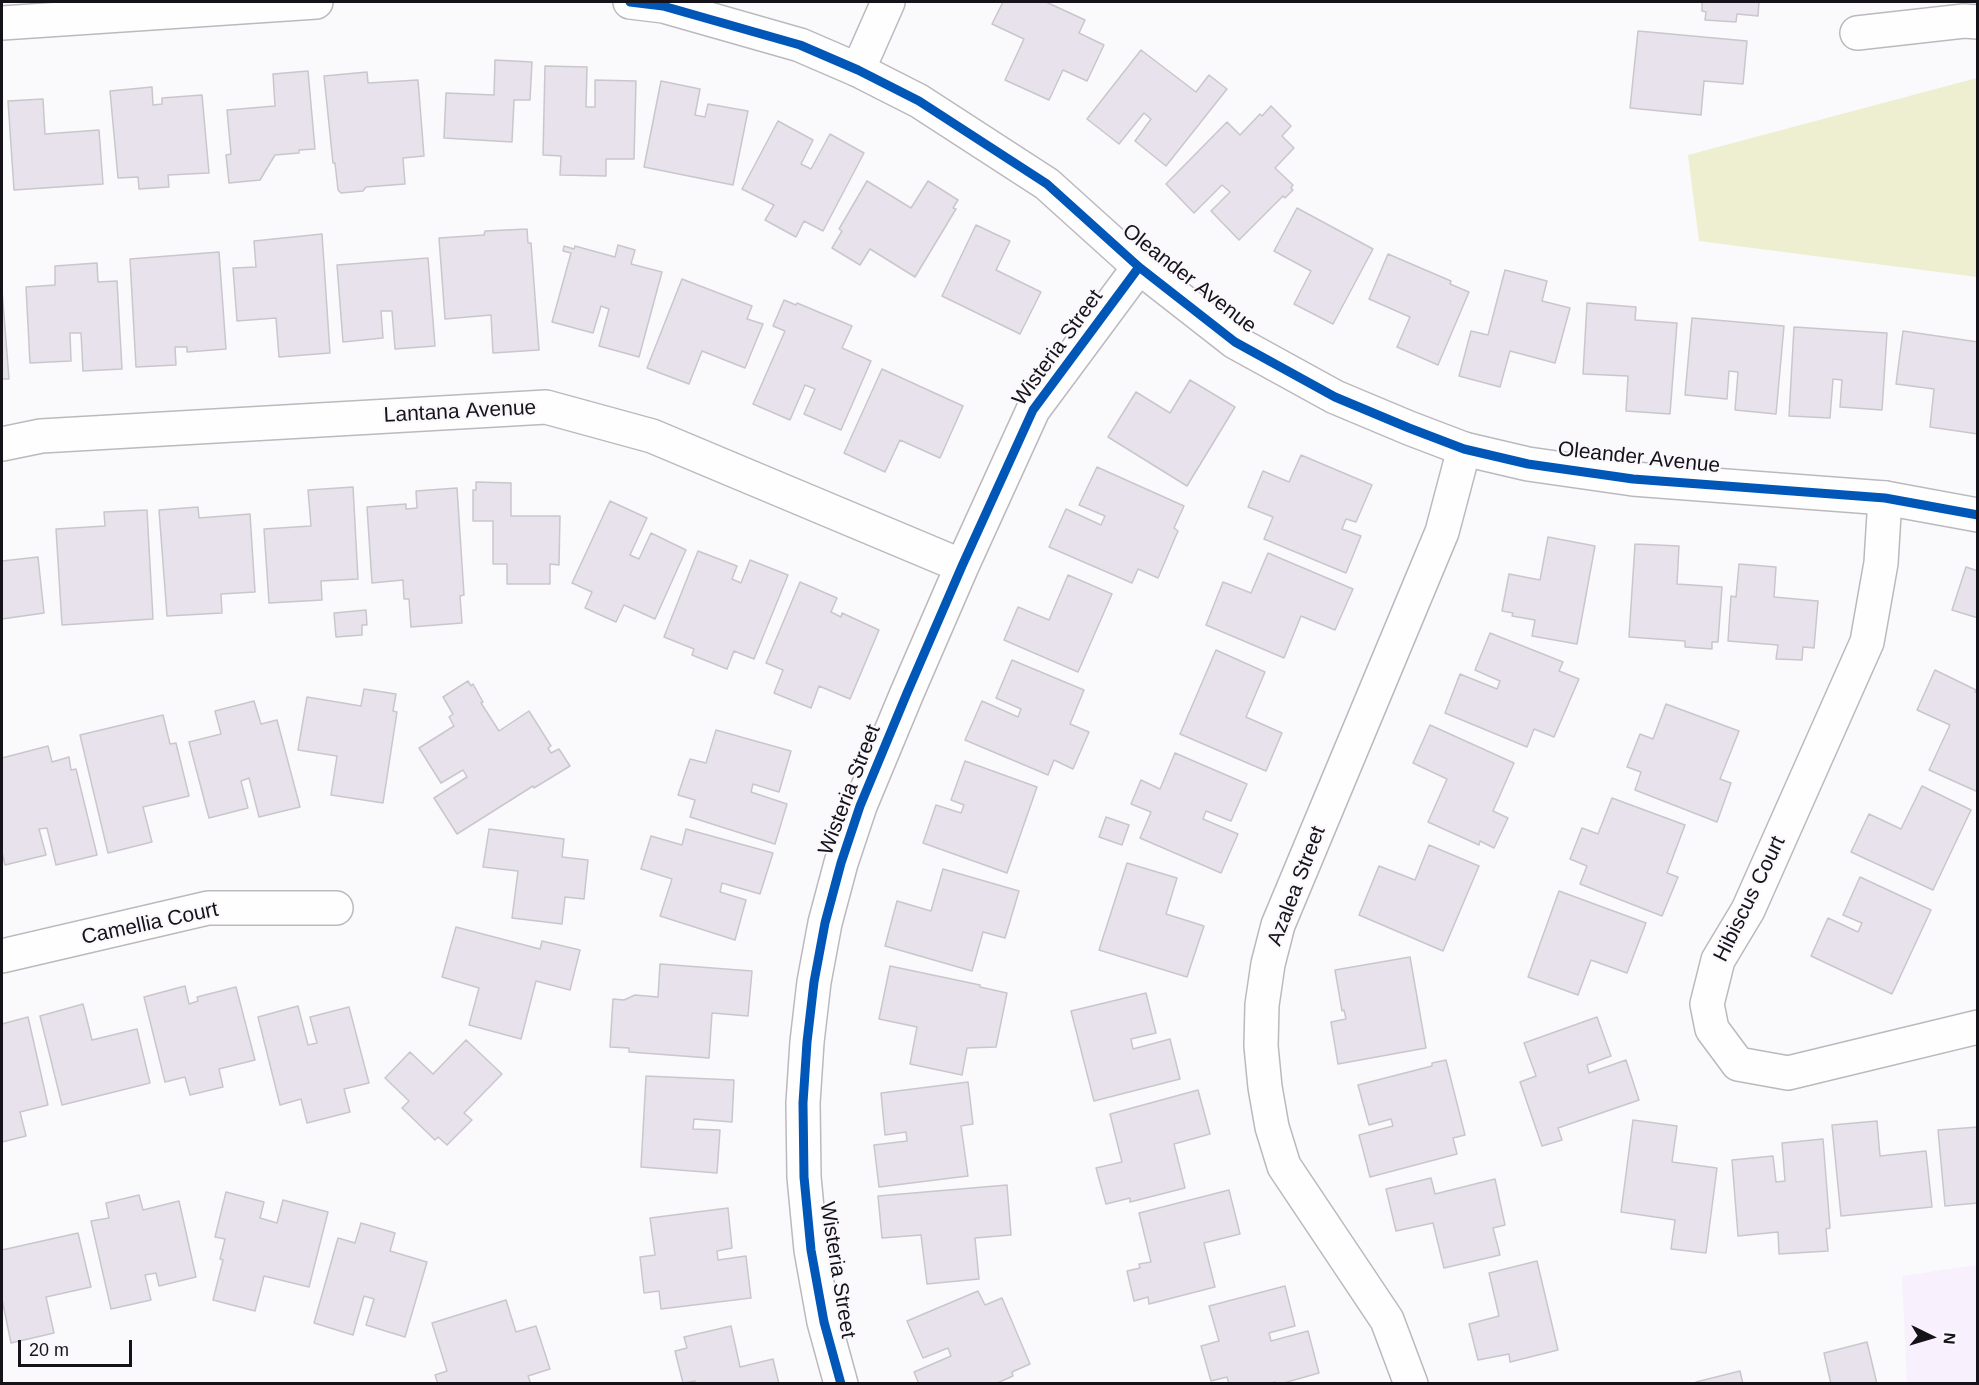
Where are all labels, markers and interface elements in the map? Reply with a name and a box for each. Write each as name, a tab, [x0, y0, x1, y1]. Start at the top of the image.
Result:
street label: Oleander Avenue	[1117, 219, 1261, 339]
street label: Wisteria Street	[1007, 285, 1109, 411]
street label: Lantana Avenue	[383, 395, 537, 429]
street label: Oleander Avenue	[1557, 437, 1721, 479]
street label: Wisteria Street	[814, 721, 886, 859]
street label: Azalea Street	[1263, 823, 1331, 949]
street label: Hibiscus Court	[1709, 832, 1791, 966]
street label: Camellia Court	[79, 897, 221, 951]
street label: Wisteria Street	[814, 1200, 860, 1340]
north arrow	[1901, 1307, 1961, 1367]
scale bar	[21, 1328, 135, 1366]
text: N	[1940, 1332, 1958, 1345]
text: 20 m	[29, 1340, 69, 1360]

